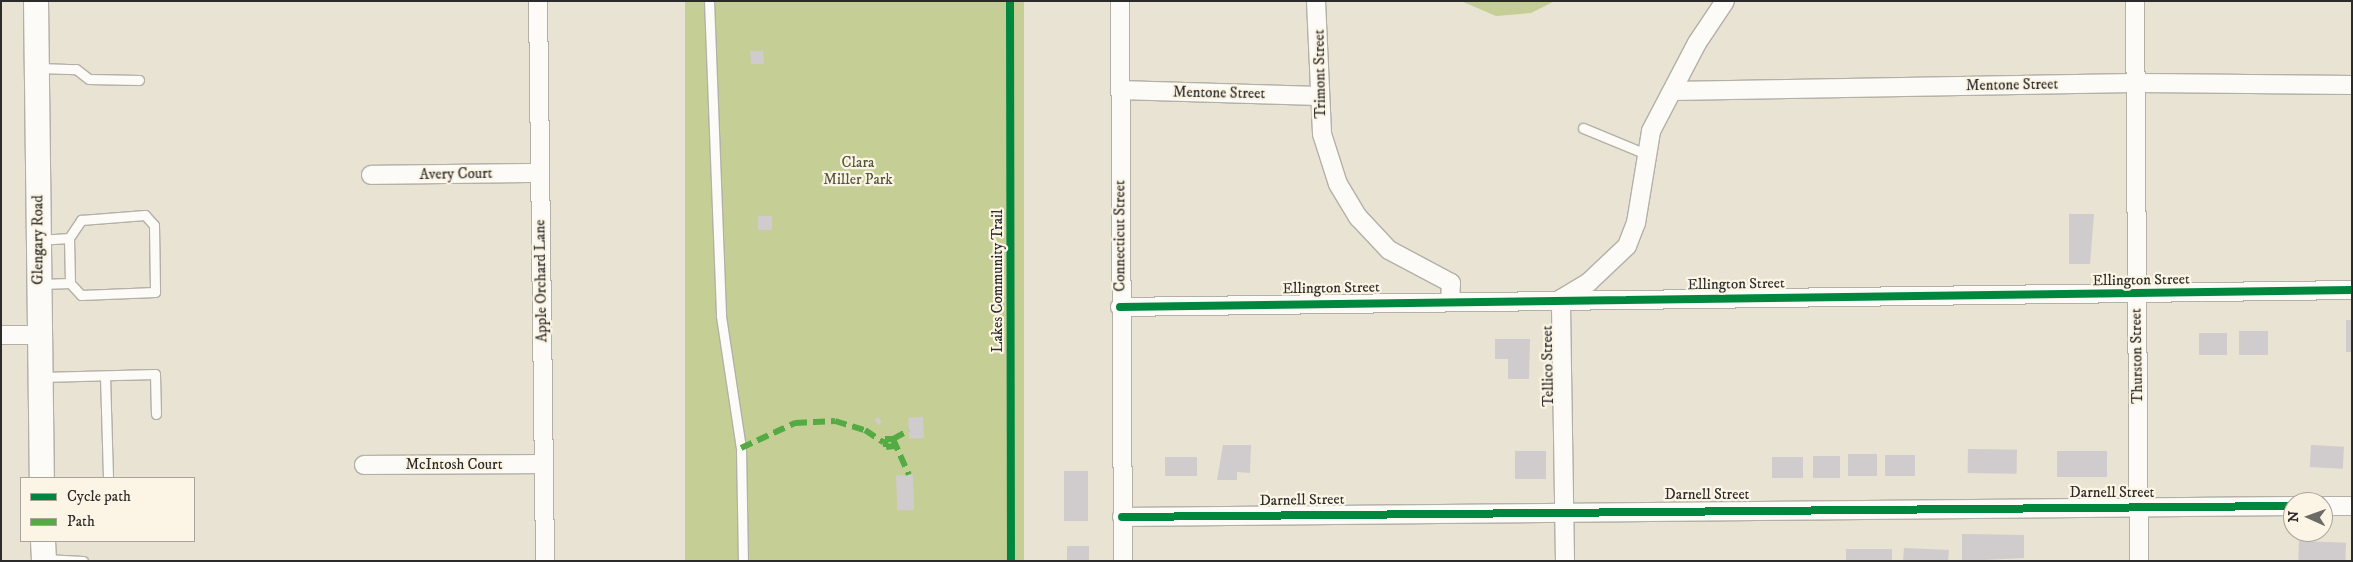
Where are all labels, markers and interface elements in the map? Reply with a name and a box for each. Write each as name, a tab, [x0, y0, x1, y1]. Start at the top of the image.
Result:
street label: Trimont Street	[1310, 29, 1330, 119]
street label: Mentone Street	[1966, 75, 2058, 95]
street label: Mentone Street	[1173, 83, 1265, 103]
park label: Clara Miller Park	[823, 153, 893, 188]
street label: Avery Court	[419, 164, 493, 184]
street label: Connecticut Street	[1111, 180, 1129, 292]
street label: Glengary Road	[29, 195, 47, 285]
street label: Lakes Community Trail	[989, 210, 1007, 352]
street label: Apple Orchard Lane	[531, 220, 551, 342]
street label: Ellington Street	[2092, 270, 2190, 290]
street label: Ellington Street	[1687, 274, 1785, 294]
street label: Ellington Street	[1282, 278, 1380, 298]
street label: Thurston Street	[2127, 308, 2147, 404]
street label: Tellico Street	[1538, 325, 1558, 407]
street label: McIntosh Court	[406, 456, 502, 474]
legend	[20, 477, 195, 542]
street label: Darnell Street	[2070, 484, 2154, 502]
street label: Darnell Street	[1665, 486, 1749, 504]
text: Cycle path	[67, 487, 131, 506]
street label: Darnell Street	[1259, 490, 1345, 510]
north arrow	[2283, 492, 2333, 542]
text: N	[2285, 510, 2303, 523]
text: Path	[67, 512, 95, 531]

